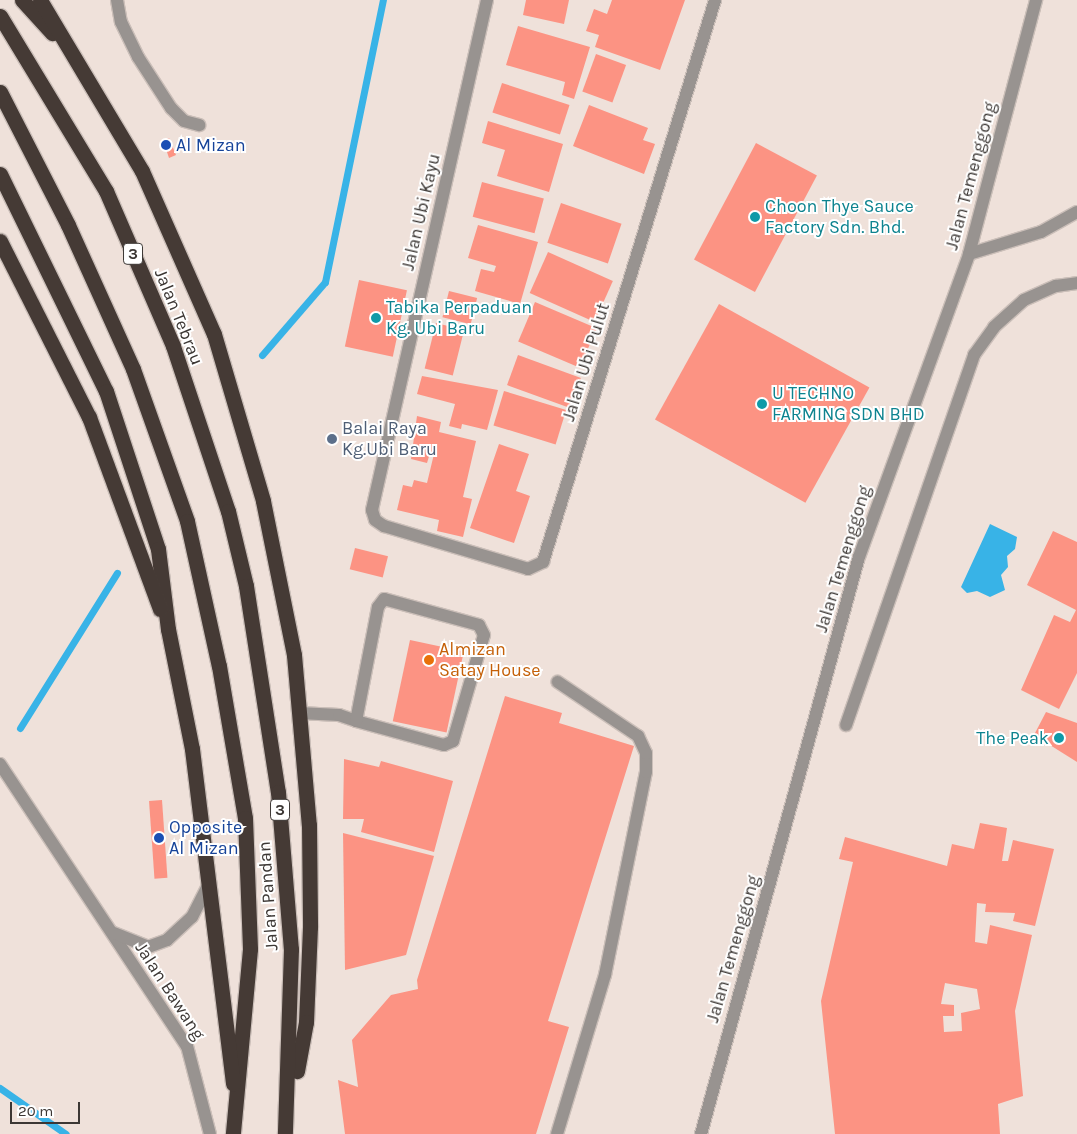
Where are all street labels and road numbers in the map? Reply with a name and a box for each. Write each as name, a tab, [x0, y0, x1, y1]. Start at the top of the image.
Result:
street label: Jalan Temenggong	[941, 100, 1001, 252]
street label: Jalan Ubi Kayu	[397, 151, 445, 273]
road number: 3	[123, 240, 143, 268]
street label: Jalan Tebrau	[150, 266, 208, 368]
street label: Jalan Ubi Pulut	[558, 300, 614, 424]
street label: Jalan Temenggong	[810, 483, 876, 635]
road number: 3	[270, 796, 290, 824]
street label: Jalan Pandan	[253, 841, 283, 951]
street label: Jalan Temenggong	[702, 873, 764, 1025]
street label: Jalan Bawang	[130, 938, 210, 1044]

